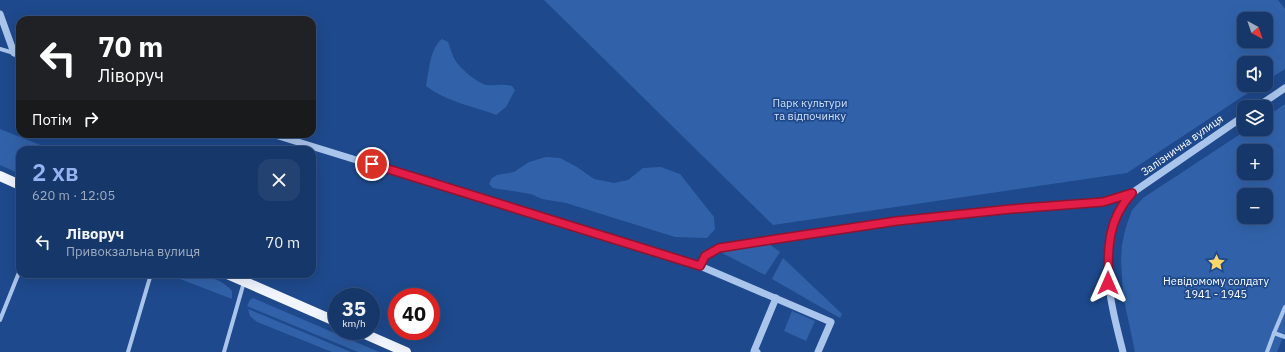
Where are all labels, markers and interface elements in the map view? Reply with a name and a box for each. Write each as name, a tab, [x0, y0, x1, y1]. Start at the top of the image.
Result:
north arrow	[1237, 12, 1273, 48]
map controls	[1237, 12, 1273, 224]
text: 70 m	[98, 28, 163, 65]
icon: left	[32, 32, 84, 84]
button: sound	[1237, 56, 1273, 92]
text: Ліворуч	[98, 64, 164, 87]
park label: Парк культури та відпочинку	[773, 96, 847, 123]
button: layers	[1237, 100, 1273, 136]
icon: right	[80, 108, 102, 130]
text: Потім	[32, 110, 72, 129]
street label: Залізнична вулиця	[1138, 111, 1226, 179]
button: +	[1237, 144, 1273, 180]
pin	[355, 147, 389, 181]
icon: arrive	[361, 153, 383, 175]
text: 2 хв	[32, 156, 79, 188]
button: close	[258, 159, 300, 201]
text: 620 m · 12:05	[32, 187, 115, 204]
button: −	[1237, 188, 1273, 224]
text: Ліворуч	[66, 224, 124, 243]
icon: left	[32, 231, 54, 253]
text: 70 m	[265, 233, 300, 252]
text: Привокзальна вулиця	[66, 243, 200, 260]
place icon: Невідомому солдату 1941 - 1945	[1206, 253, 1226, 273]
position arrow	[1087, 262, 1129, 304]
place label: Невідомому солдату 1941 - 1945	[1163, 274, 1269, 301]
speed limit sign: 40	[388, 288, 440, 340]
text: 35	[342, 295, 366, 322]
text: km/h	[342, 317, 366, 330]

